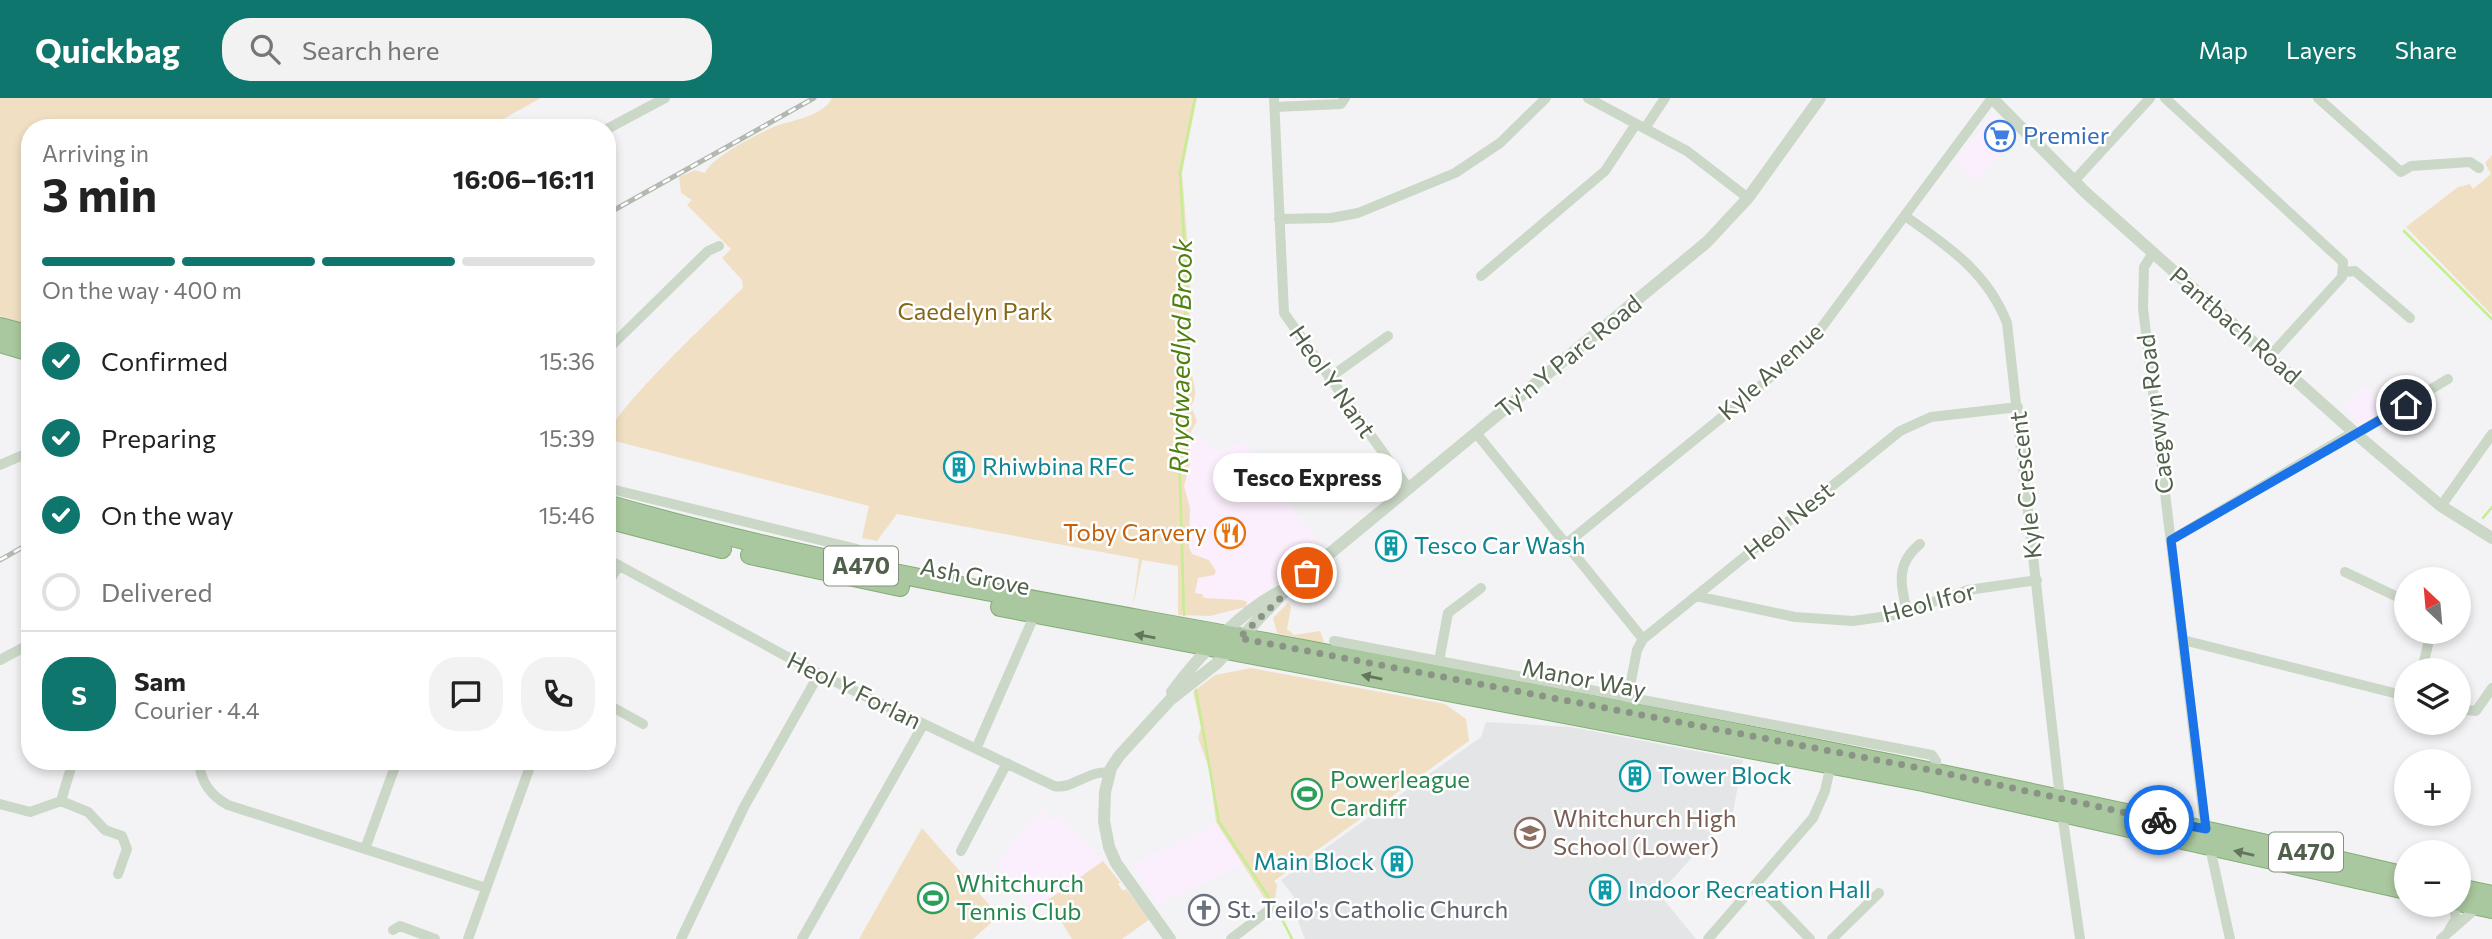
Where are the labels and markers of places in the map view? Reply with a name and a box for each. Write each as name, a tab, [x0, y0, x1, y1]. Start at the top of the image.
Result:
supermarket icon: Premier	[1983, 119, 2017, 153]
place label: Premier	[2023, 120, 2110, 149]
pin	[2376, 375, 2436, 435]
building icon: Rhiwbina RFC	[942, 450, 976, 484]
place label: Rhiwbina RFC	[982, 451, 1135, 480]
callout: Tesco Express	[1212, 454, 1402, 503]
restaurant icon: Toby Carvery	[1213, 516, 1247, 550]
place label: Toby Carvery	[1063, 517, 1207, 546]
building icon: Tesco Car Wash	[1374, 529, 1408, 563]
place label: Tesco Car Wash	[1414, 530, 1586, 559]
pin	[1277, 543, 1337, 603]
building icon: Tower Block	[1618, 759, 1652, 793]
place label: Tower Block	[1658, 760, 1792, 789]
place label: Powerleague Cardiff	[1330, 764, 1470, 821]
sports icon: Powerleague Cardiff	[1290, 777, 1324, 811]
place label: Whitchurch High School (Lower)	[1553, 803, 1736, 860]
school or university icon: Whitchurch High School (Lower)	[1513, 816, 1547, 850]
building icon: Main Block	[1380, 845, 1414, 879]
place label: Main Block	[1253, 846, 1374, 875]
place label: Whitchurch Tennis Club	[956, 868, 1084, 925]
building icon: Indoor Recreation Hall	[1588, 873, 1622, 907]
place label: Indoor Recreation Hall	[1628, 874, 1871, 903]
sports icon: Whitchurch Tennis Club	[916, 881, 950, 915]
church icon: St. Teilo's Catholic Church	[1187, 893, 1221, 927]
place label: St. Teilo's Catholic Church	[1227, 894, 1508, 923]

